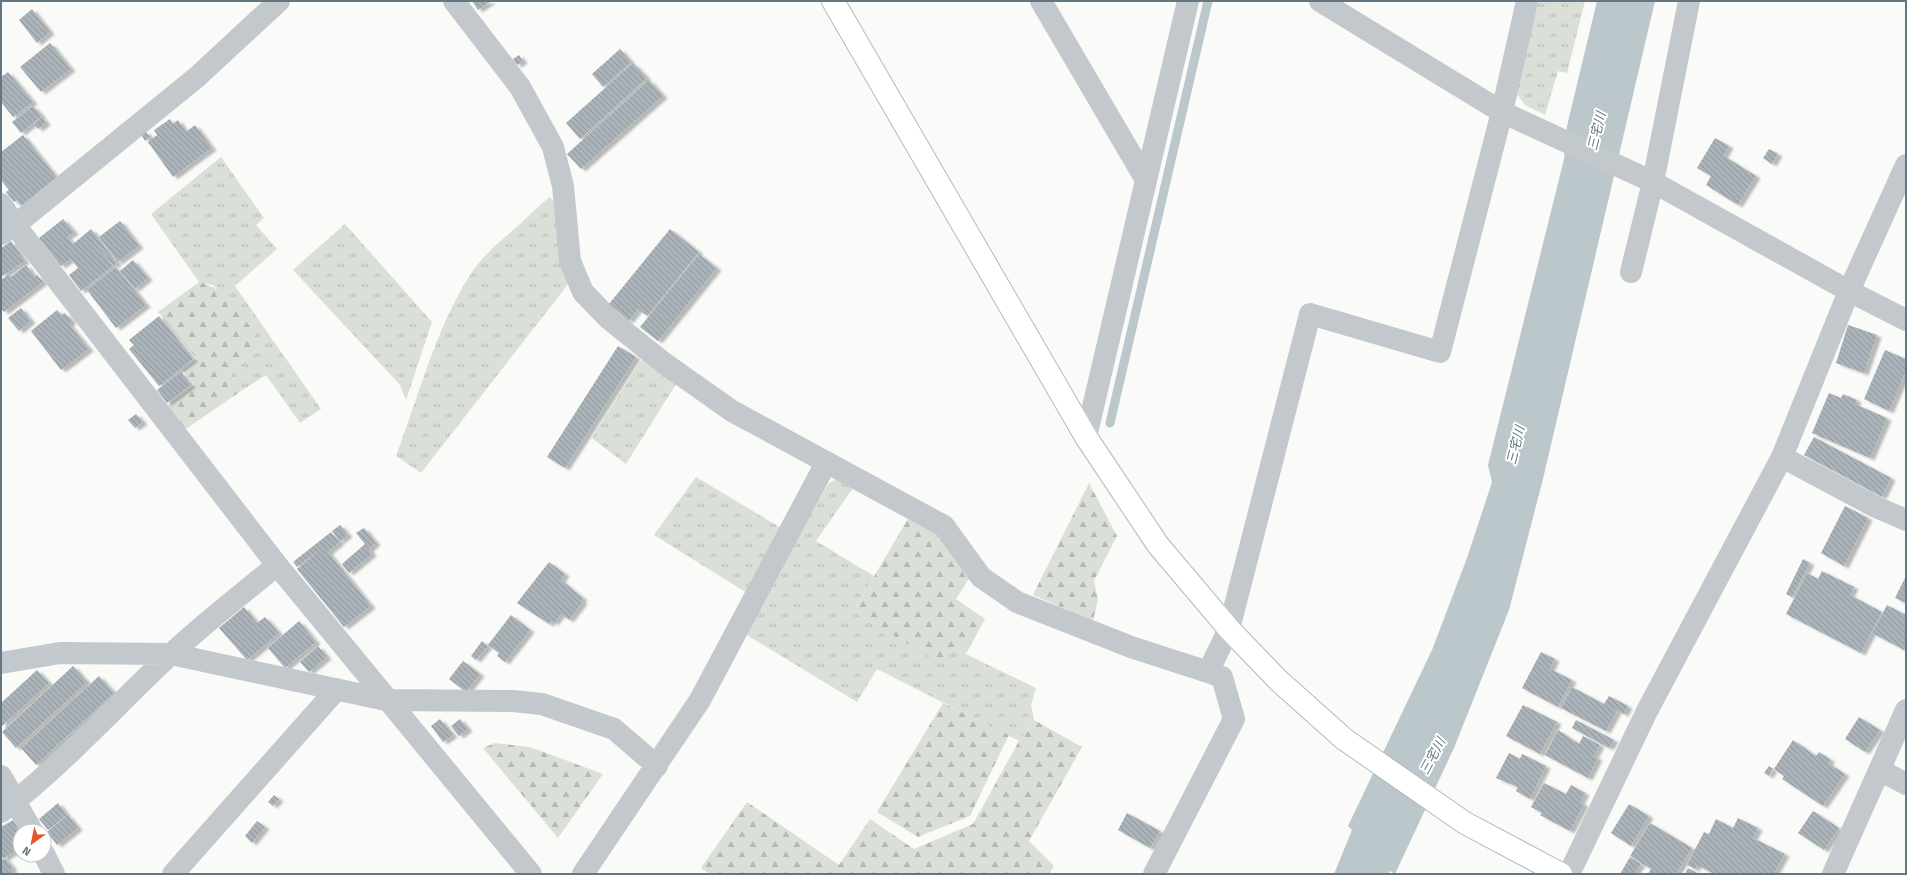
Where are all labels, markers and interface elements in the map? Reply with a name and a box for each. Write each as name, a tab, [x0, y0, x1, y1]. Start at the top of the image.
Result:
water label: 三宅川	[1584, 108, 1609, 152]
water label: 三宅川	[1503, 422, 1528, 466]
water label: 三宅川	[1417, 734, 1449, 777]
north arrow	[12, 823, 52, 863]
text: N	[20, 844, 33, 858]

